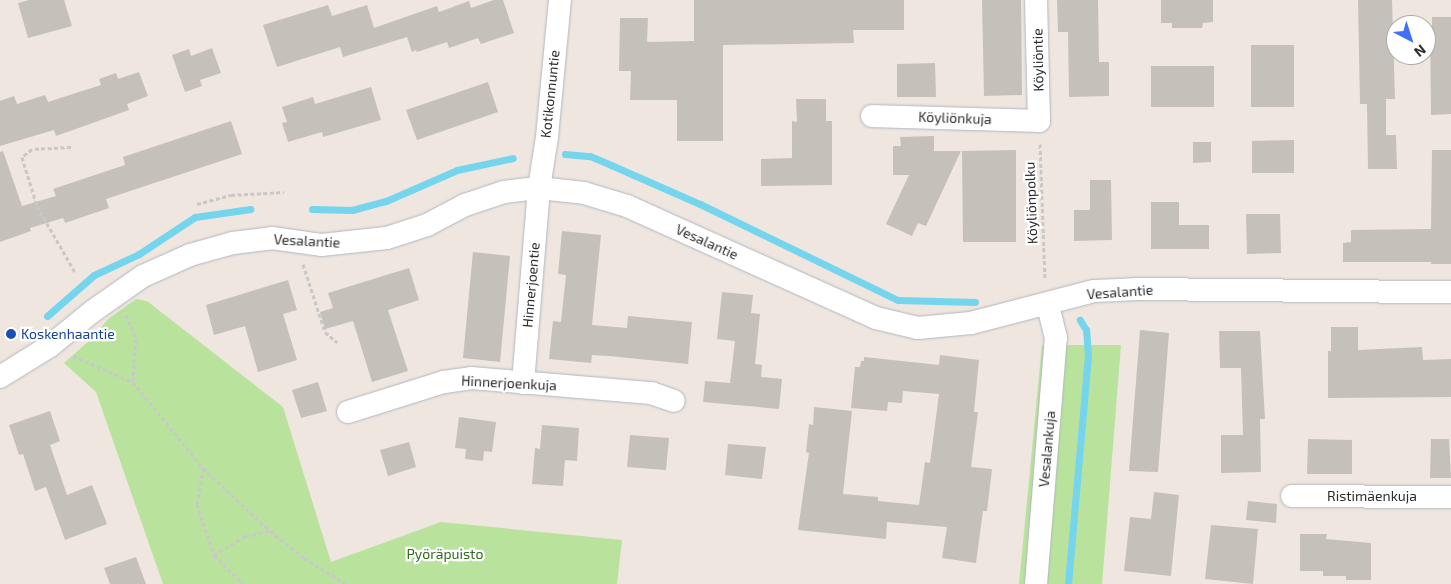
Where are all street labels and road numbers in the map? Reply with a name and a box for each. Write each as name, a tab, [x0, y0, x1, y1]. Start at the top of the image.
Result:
street label: Köyliöntie	[1029, 28, 1047, 92]
street label: Kotikonnuntie	[537, 49, 563, 139]
street label: Köyliönkuja	[918, 108, 992, 128]
street label: Köyliönpolku	[1021, 162, 1041, 244]
street label: Vesalantie	[673, 221, 741, 263]
street label: Vesalantie	[273, 231, 341, 251]
street label: Hinnerjoentie	[519, 242, 543, 328]
street label: Vesalantie	[1086, 281, 1154, 303]
street label: Hinnerjoenkuja	[461, 372, 557, 394]
street label: Vesalankuja	[1035, 410, 1059, 488]
street label: Ristimäenkuja	[1327, 488, 1417, 504]

